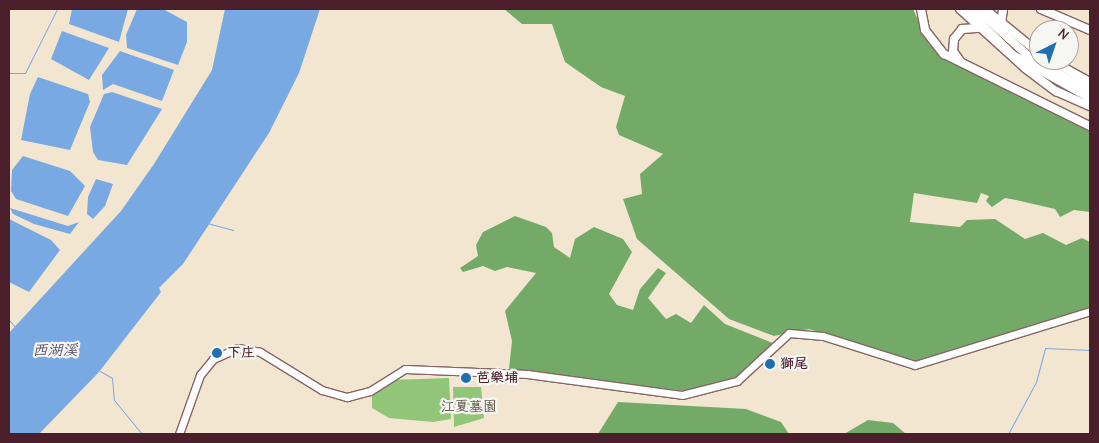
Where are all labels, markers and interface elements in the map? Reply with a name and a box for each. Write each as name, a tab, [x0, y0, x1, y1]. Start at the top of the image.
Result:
north arrow	[1029, 20, 1079, 70]
text: N	[1054, 25, 1073, 43]
water label: 西湖溪	[33, 342, 77, 360]
place label: 下庄	[227, 345, 255, 361]
marker: 下庄	[211, 347, 223, 359]
place label: 獅尾	[780, 356, 808, 372]
marker: 獅尾	[764, 358, 776, 370]
place label: 芭樂埔	[476, 370, 518, 386]
marker: 芭樂埔	[460, 372, 472, 384]
park label: 江夏墓園	[441, 399, 497, 415]

